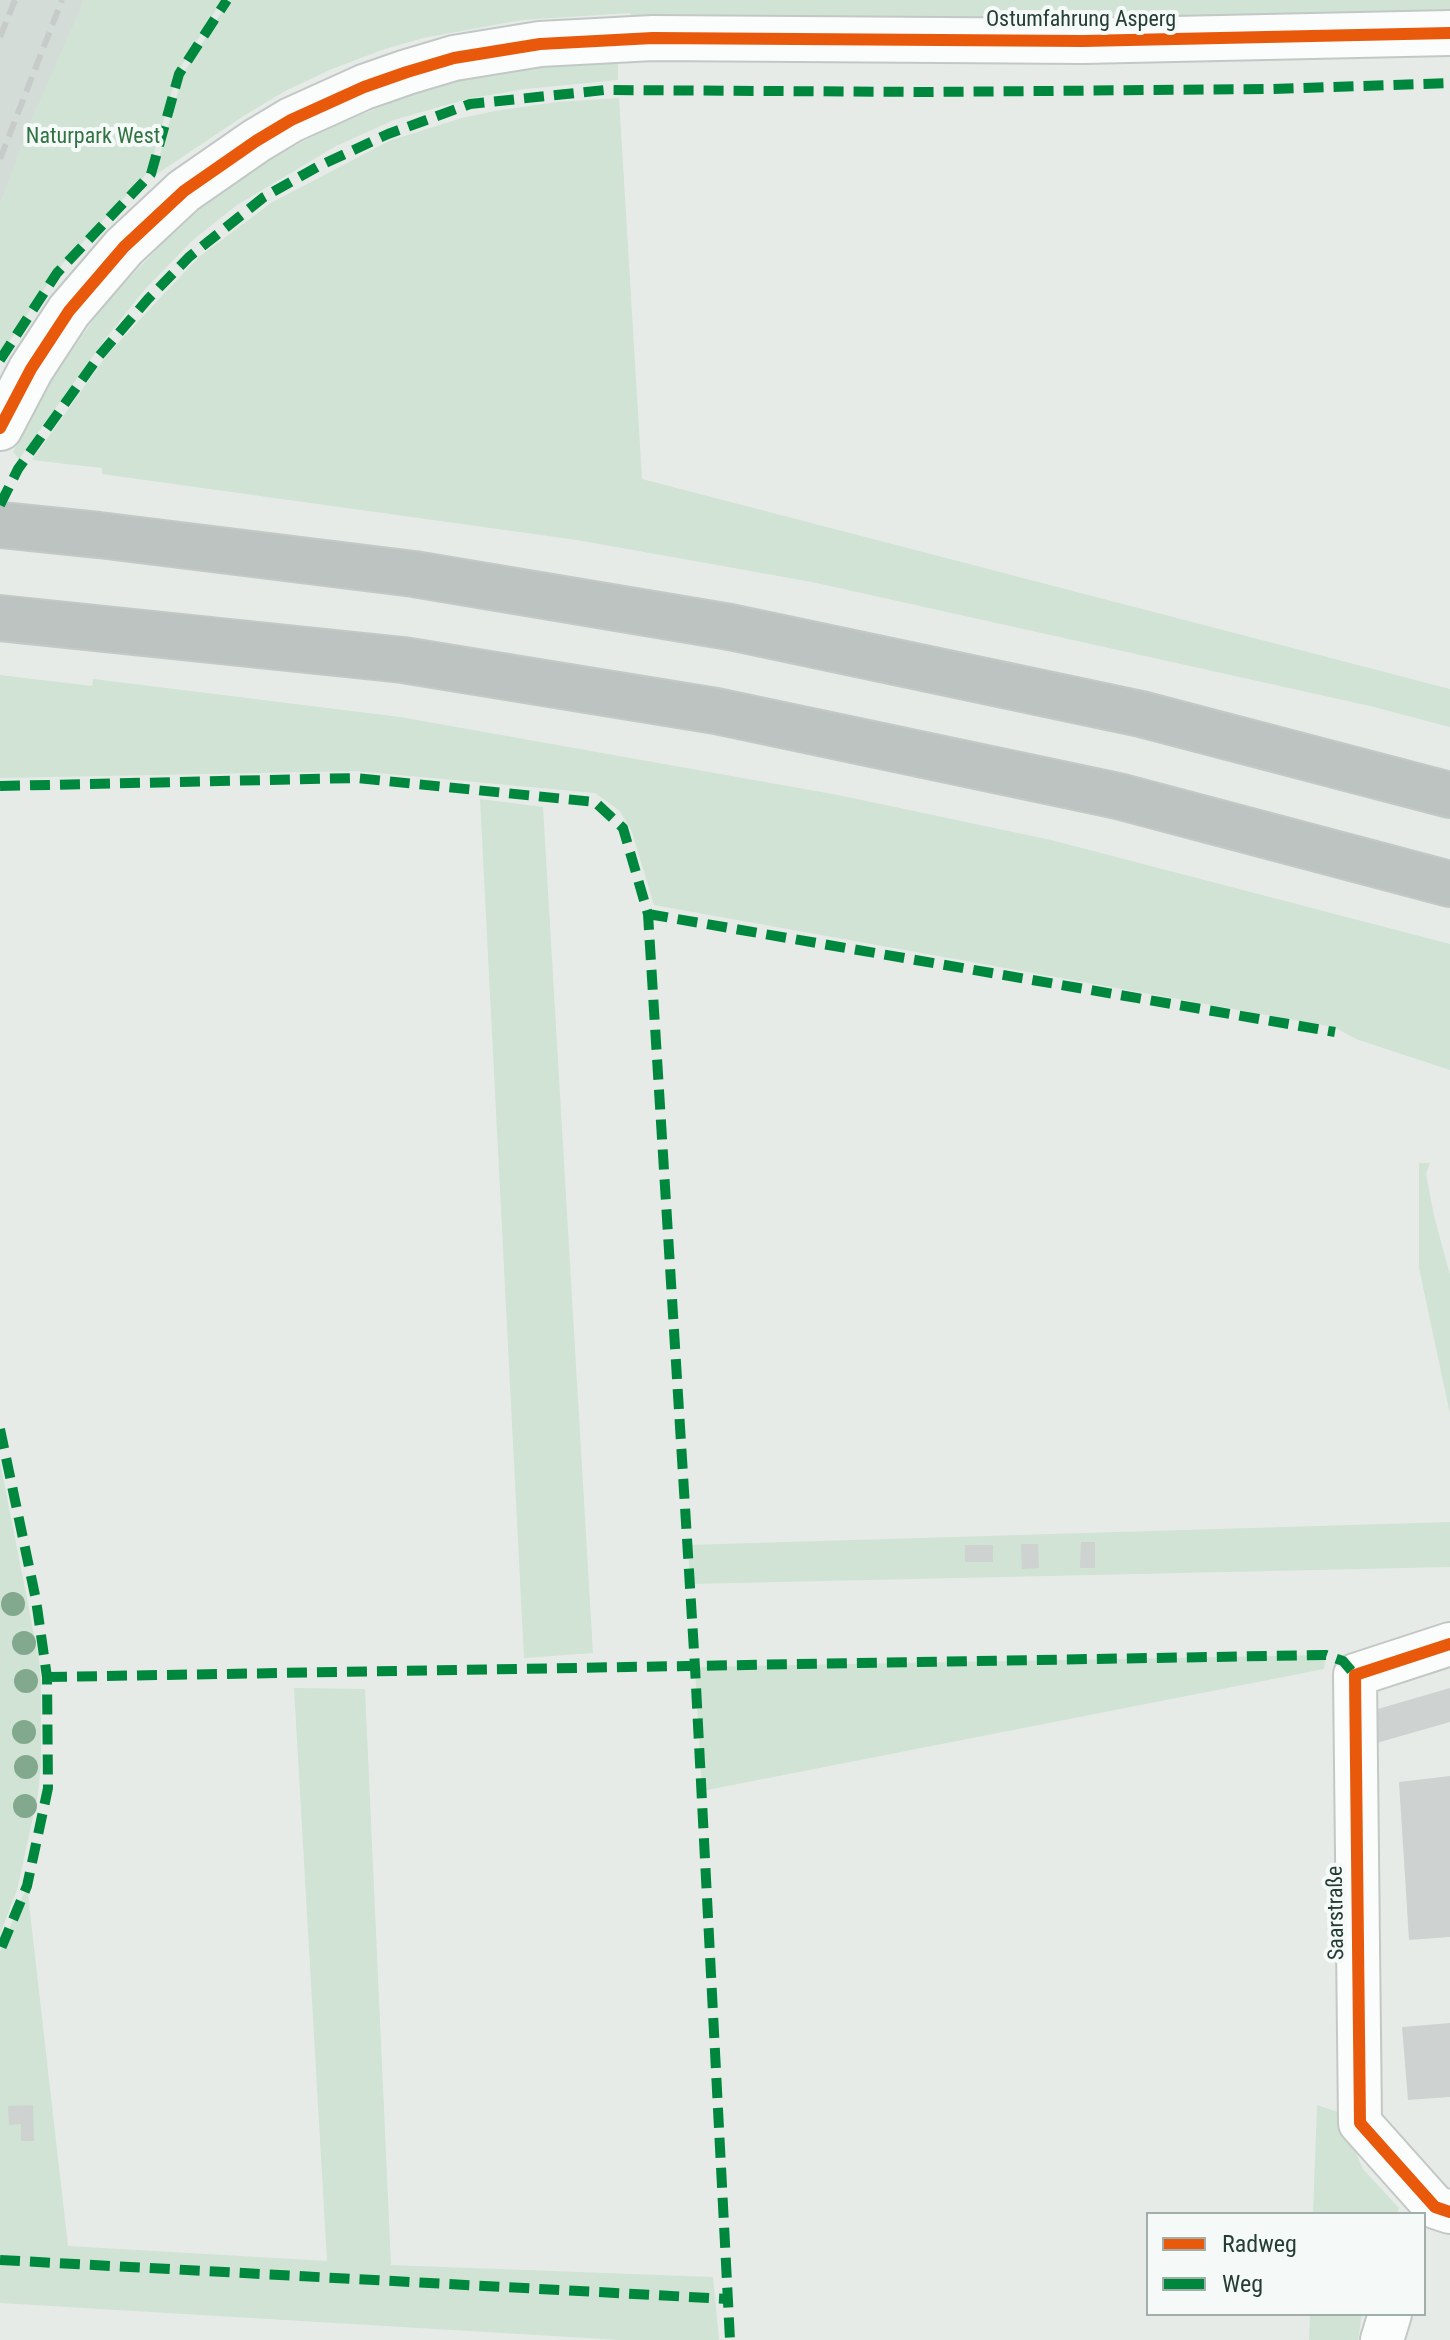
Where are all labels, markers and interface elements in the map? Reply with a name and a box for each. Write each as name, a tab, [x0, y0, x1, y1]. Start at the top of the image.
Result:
street label: Ostumfahrung Asperg	[986, 7, 1176, 33]
park label: Naturpark West	[26, 124, 160, 150]
street label: Saarstraße	[1323, 1866, 1351, 1960]
legend	[1146, 2212, 1426, 2316]
text: Radweg	[1222, 2230, 1297, 2258]
text: Weg	[1222, 2270, 1263, 2298]

